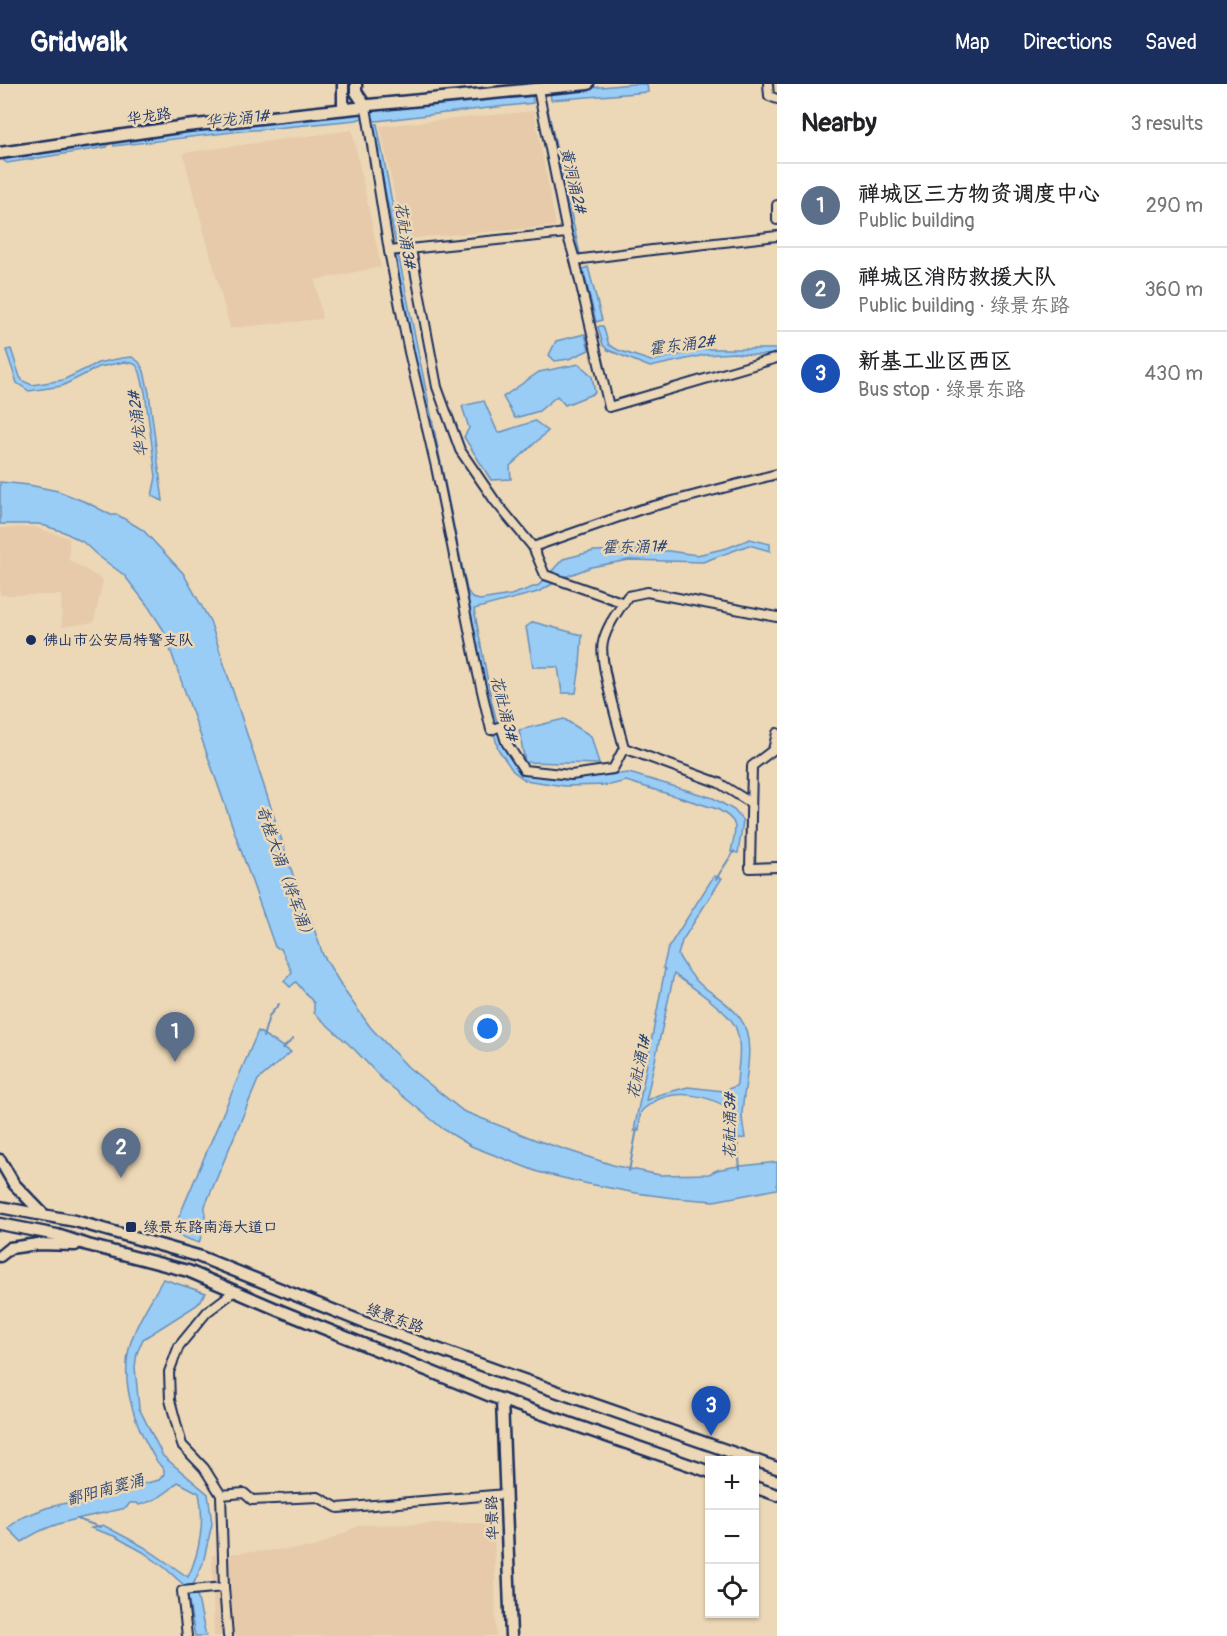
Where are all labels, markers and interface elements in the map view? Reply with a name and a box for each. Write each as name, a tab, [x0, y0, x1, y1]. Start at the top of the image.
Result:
text: Gridwalk	[30, 25, 128, 60]
text: Map	[955, 29, 990, 56]
text: Directions	[1023, 29, 1112, 56]
text: Saved	[1145, 29, 1197, 56]
street label: 华龙路	[125, 104, 173, 129]
water label: 华龙涌1#	[204, 105, 272, 132]
text: Nearby	[801, 107, 877, 139]
text: 3 results	[1131, 111, 1203, 136]
water label: 黄洞涌2#	[556, 145, 591, 217]
text: 禅城区三方物资调度中心	[858, 180, 1100, 208]
text: 1	[817, 193, 824, 218]
text: 290 m	[1146, 193, 1203, 218]
water label: 花社涌3#	[390, 201, 420, 272]
text: Public building	[858, 208, 974, 233]
text: 禅城区消防救援大队	[858, 263, 1056, 291]
text: 2	[815, 277, 826, 302]
text: 360 m	[1144, 277, 1203, 302]
text: Public building · 绿景东路	[858, 293, 1070, 318]
water label: 霍东涌2#	[648, 331, 719, 359]
text: 新基工业区西区	[858, 347, 1012, 375]
text: 3	[815, 361, 826, 386]
text: 430 m	[1144, 361, 1203, 386]
text: Bus stop · 绿景东路	[858, 377, 1025, 402]
water label: 华龙涌2#	[124, 387, 152, 458]
water label: 霍东涌1#	[602, 536, 668, 558]
place label: 佛山市公安局特警支队	[43, 631, 193, 650]
marker: 佛山市公安局特警支队	[24, 633, 38, 647]
water label: 花社涌3#	[486, 673, 522, 745]
water label: 奇槎大涌（将军涌）	[251, 802, 319, 944]
pin: 1	[156, 1012, 195, 1062]
your location	[473, 1014, 502, 1043]
water label: 花社涌1#	[623, 1032, 656, 1101]
water label: 花社涌3#	[719, 1090, 741, 1160]
pin: 2	[102, 1128, 140, 1178]
place label: 绿景东路南海大道口	[143, 1218, 278, 1237]
marker: 绿景东路南海大道口	[124, 1220, 138, 1234]
street label: 绿景东路	[363, 1299, 426, 1338]
pin: 3	[692, 1386, 730, 1436]
map controls	[705, 1456, 759, 1618]
button: +	[705, 1456, 759, 1510]
water label: 鄱阳南窦涌	[64, 1470, 147, 1510]
street label: 华景路	[482, 1495, 503, 1541]
button: −	[705, 1510, 759, 1564]
button: locate	[705, 1564, 759, 1618]

